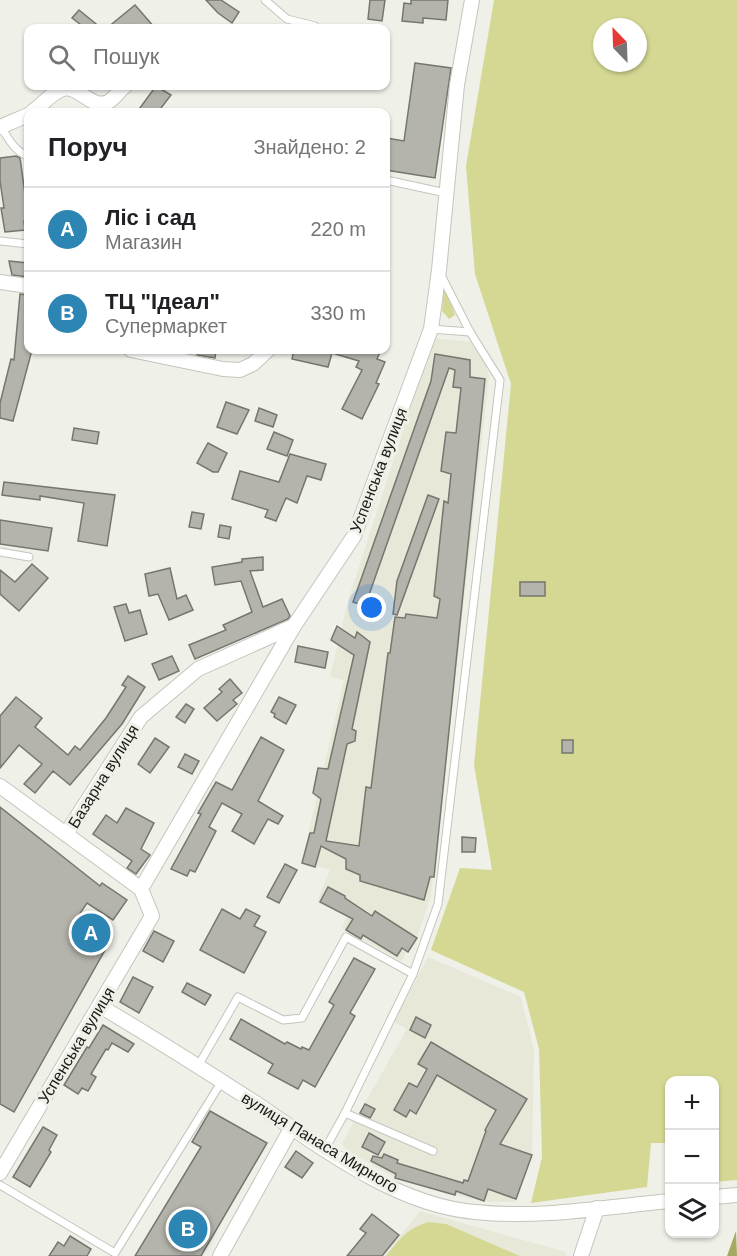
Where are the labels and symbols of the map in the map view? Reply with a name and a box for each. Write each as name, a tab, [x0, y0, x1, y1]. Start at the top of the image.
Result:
north arrow	[593, 18, 647, 72]
street label: Успенська вулиця	[347, 405, 410, 535]
your location	[357, 593, 386, 622]
street label: Базарна вулиця	[65, 722, 142, 831]
pin: A	[72, 910, 110, 956]
street label: Успенська вулиця	[35, 984, 118, 1106]
street label: вулиця Панаса Мирного	[239, 1089, 401, 1196]
pin: B	[168, 1206, 207, 1252]

